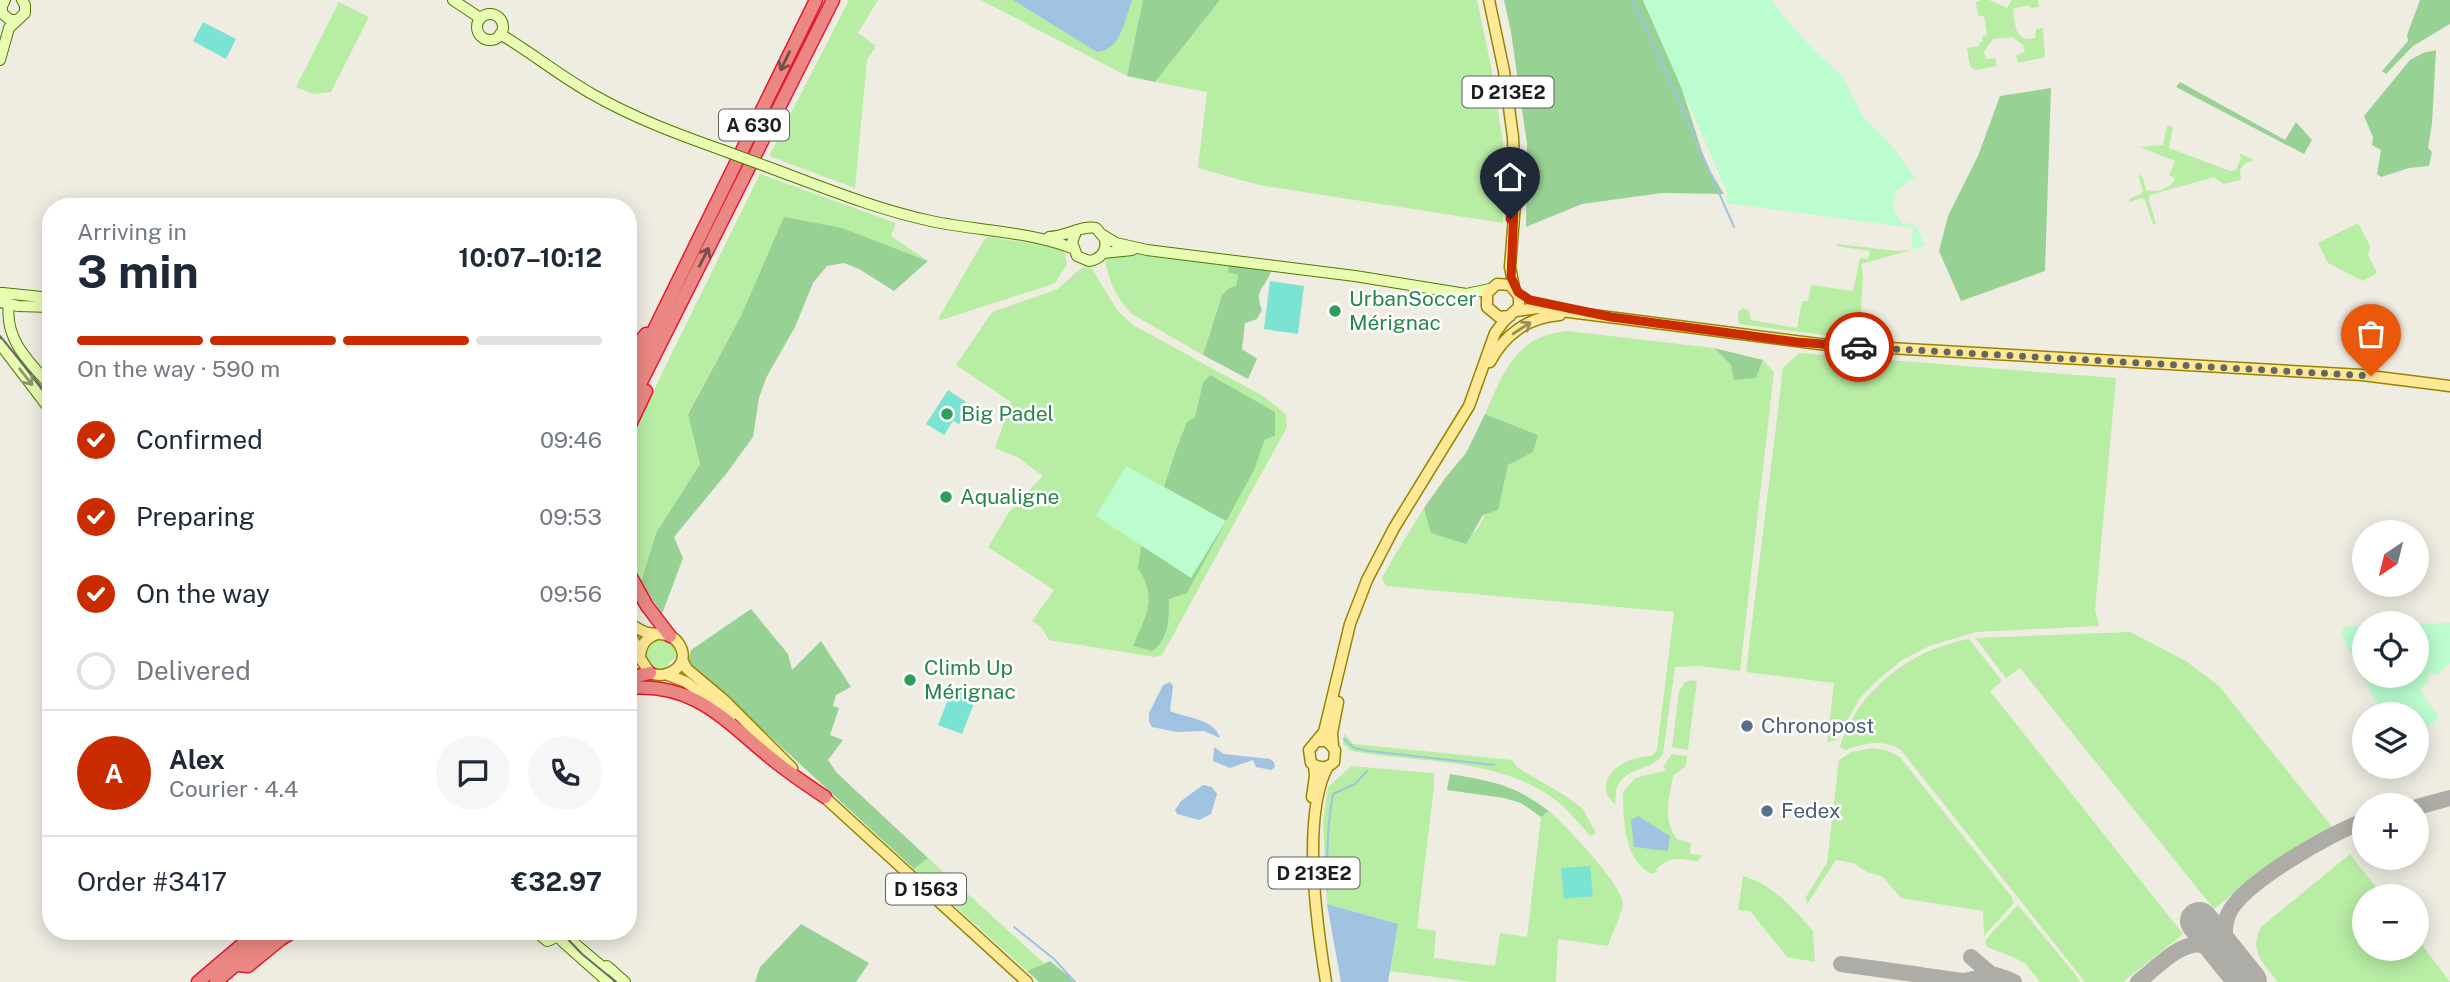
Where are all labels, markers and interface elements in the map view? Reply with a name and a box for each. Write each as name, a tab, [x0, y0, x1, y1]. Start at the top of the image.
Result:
one-way arrow	[778, 50, 792, 71]
road number: D 213E2	[1462, 76, 1554, 108]
road number: A 630	[719, 110, 789, 140]
pin	[1480, 147, 1540, 219]
icon: home	[1491, 158, 1529, 196]
text: Arriving in	[77, 218, 187, 245]
text: 10:07–10:12	[458, 242, 602, 273]
text: 3 min	[77, 244, 199, 298]
one-way arrow	[698, 247, 711, 268]
place label: UrbanSoccer Mérignac	[1349, 286, 1477, 335]
marker: UrbanSoccer Mérignac	[1327, 303, 1343, 319]
pin	[2341, 304, 2401, 376]
courier	[1824, 312, 1894, 382]
icon: bag	[2352, 315, 2390, 353]
one-way arrow	[1511, 320, 1531, 334]
icon: car	[1840, 328, 1878, 366]
text: On the way · 590 m	[77, 355, 280, 382]
one-way arrow	[19, 367, 34, 386]
place label: Big Padel	[961, 401, 1054, 426]
marker: Big Padel	[939, 406, 955, 422]
icon: check	[77, 421, 115, 459]
text: Confirmed	[136, 424, 263, 455]
text: 09:46	[540, 426, 602, 453]
place label: Aqualigne	[960, 484, 1059, 509]
marker: Aqualigne	[938, 489, 954, 505]
icon: check	[77, 498, 115, 536]
text: Preparing	[136, 501, 255, 532]
text: 09:53	[539, 503, 602, 530]
north arrow	[2352, 520, 2429, 597]
map controls	[2352, 520, 2429, 961]
icon: check	[77, 575, 115, 613]
text: On the way	[136, 578, 270, 609]
text: 09:56	[539, 580, 602, 607]
button: locate	[2352, 611, 2429, 688]
text: Delivered	[136, 655, 251, 686]
place label: Climb Up Mérignac	[924, 655, 1016, 704]
marker: Climb Up Mérignac	[902, 672, 918, 688]
button: layers	[2352, 702, 2429, 779]
place label: Chronopost	[1761, 713, 1874, 738]
marker: Chronopost	[1739, 718, 1755, 734]
button: chat	[436, 736, 510, 810]
button: phone	[528, 736, 602, 810]
text: Alex	[169, 744, 225, 775]
text: A	[105, 758, 123, 789]
text: Courier · 4.4	[169, 775, 298, 802]
button: +	[2352, 793, 2429, 870]
place label: Fedex	[1781, 798, 1841, 823]
marker: Fedex	[1759, 803, 1775, 819]
road number: D 213E2	[1268, 858, 1360, 888]
text: Order #3417	[77, 866, 227, 897]
text: €32.97	[511, 866, 602, 897]
road number: D 1563	[886, 874, 966, 904]
button: −	[2352, 884, 2429, 961]

